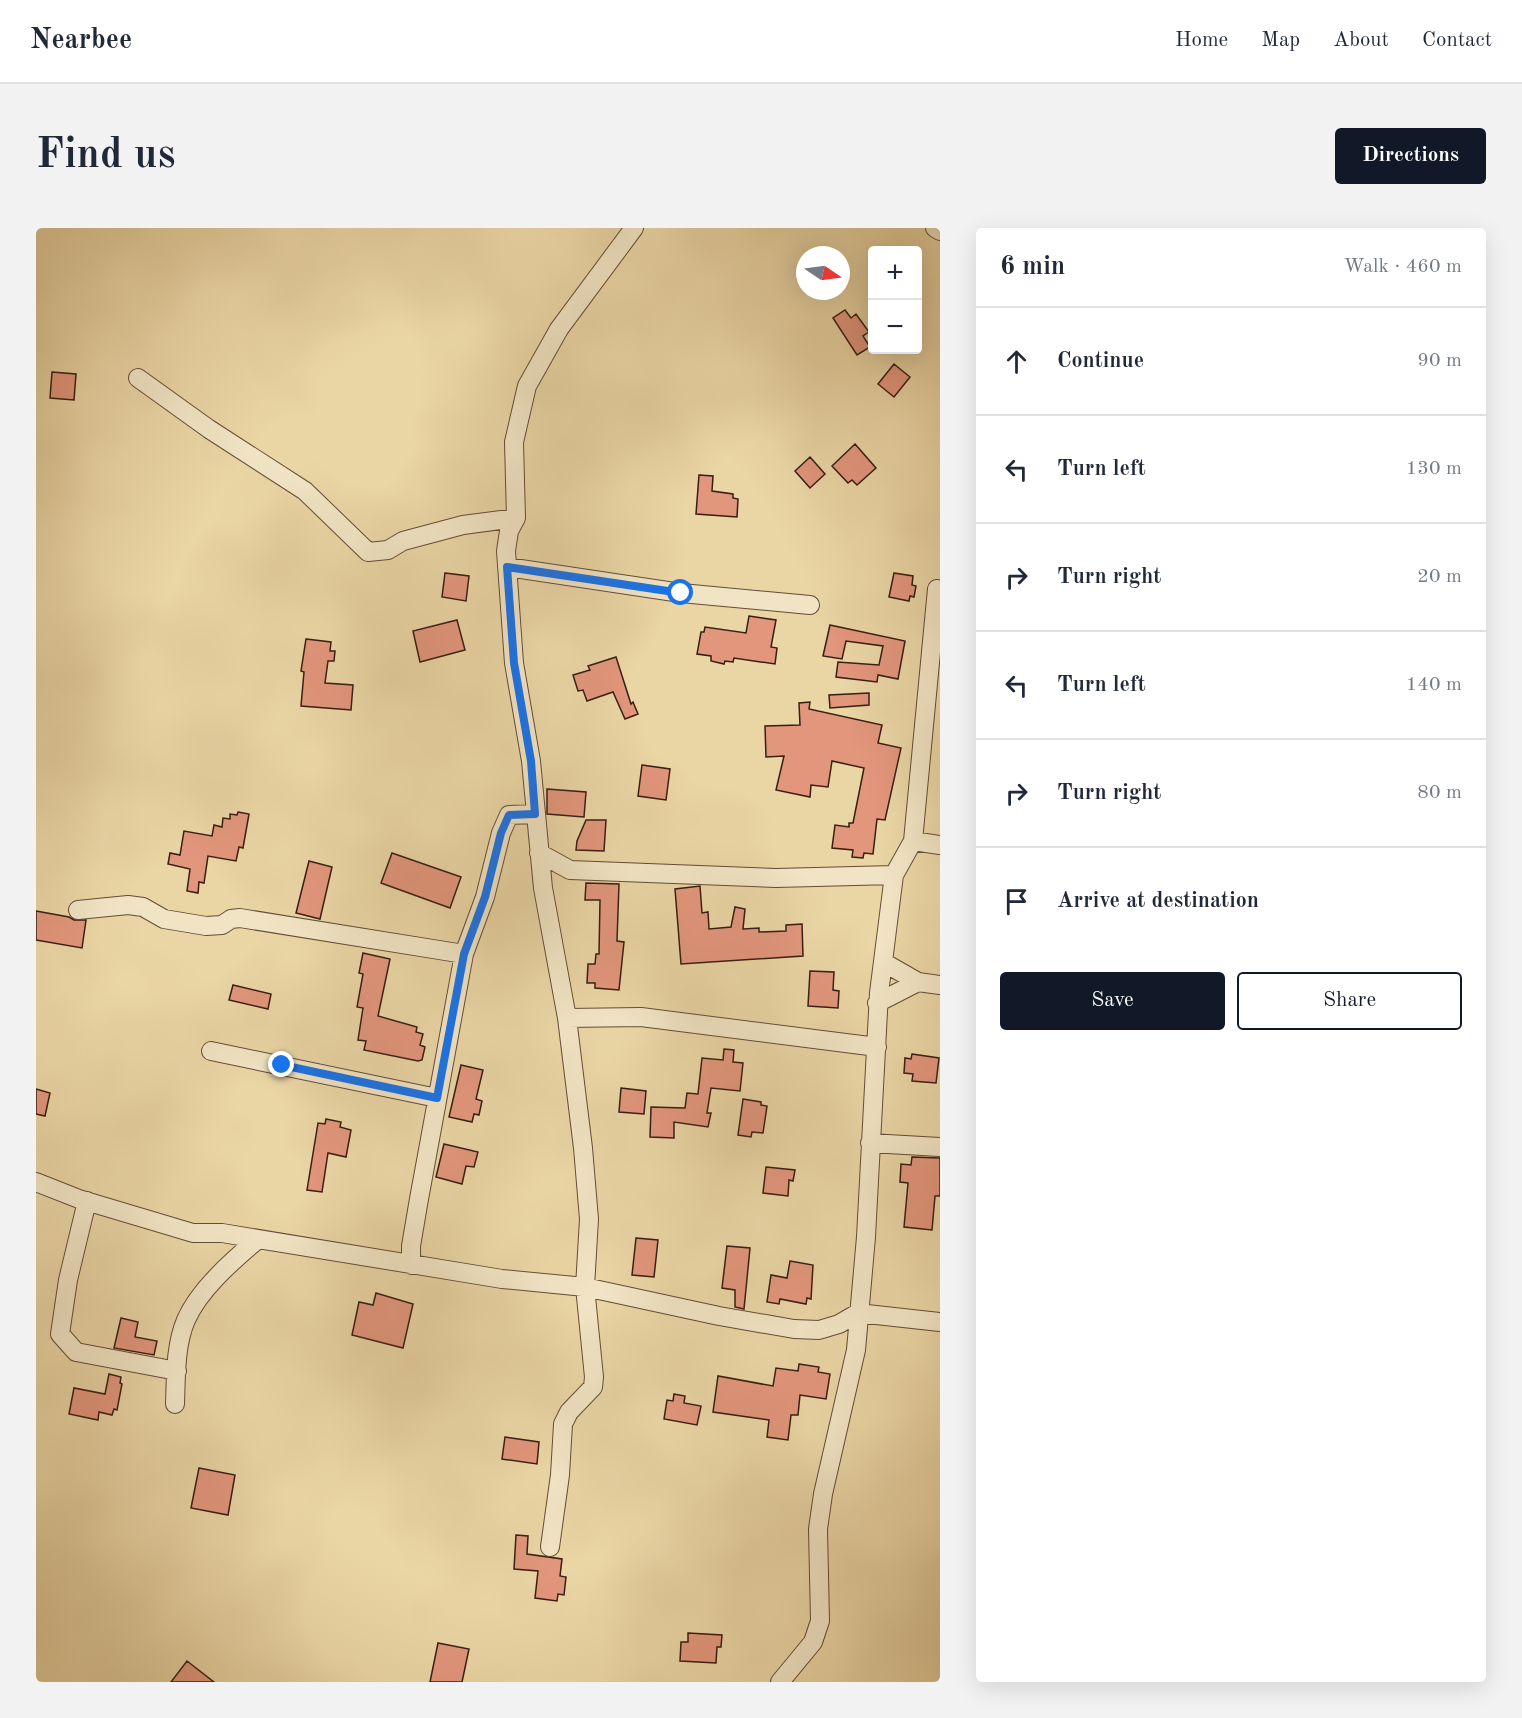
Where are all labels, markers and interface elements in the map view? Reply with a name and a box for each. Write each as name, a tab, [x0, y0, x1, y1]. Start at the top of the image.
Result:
text: Nearbee	[30, 27, 132, 55]
text: Home	[1175, 30, 1228, 51]
text: Map	[1261, 30, 1300, 51]
text: About	[1333, 30, 1389, 51]
text: Contact	[1422, 30, 1492, 51]
button: Directions	[1335, 128, 1486, 184]
text: Find us	[36, 135, 175, 177]
north arrow	[796, 246, 850, 300]
map controls	[868, 246, 922, 354]
button: +	[868, 246, 922, 300]
text: 6 min	[1000, 254, 1065, 280]
text: Walk · 460 m	[1343, 257, 1462, 277]
button: −	[868, 300, 922, 354]
icon: ahead	[1000, 345, 1033, 378]
text: Continue	[1057, 350, 1144, 372]
text: 90 m	[1417, 351, 1462, 371]
icon: left	[1000, 453, 1033, 486]
text: Turn left	[1057, 458, 1146, 480]
text: 130 m	[1406, 459, 1462, 479]
icon: right	[1000, 561, 1033, 594]
text: Turn right	[1057, 566, 1161, 588]
text: 20 m	[1417, 567, 1462, 587]
route start	[667, 579, 693, 605]
icon: left	[1000, 669, 1033, 702]
text: Turn left	[1057, 674, 1146, 696]
text: 140 m	[1406, 675, 1462, 695]
icon: right	[1000, 777, 1033, 810]
text: Turn right	[1057, 782, 1161, 804]
text: 80 m	[1417, 783, 1462, 803]
icon: arrive	[1000, 885, 1033, 918]
text: Arrive at destination	[1057, 890, 1259, 912]
button: Save	[1000, 972, 1225, 1030]
button: Share	[1237, 972, 1462, 1030]
route end	[268, 1051, 294, 1077]

